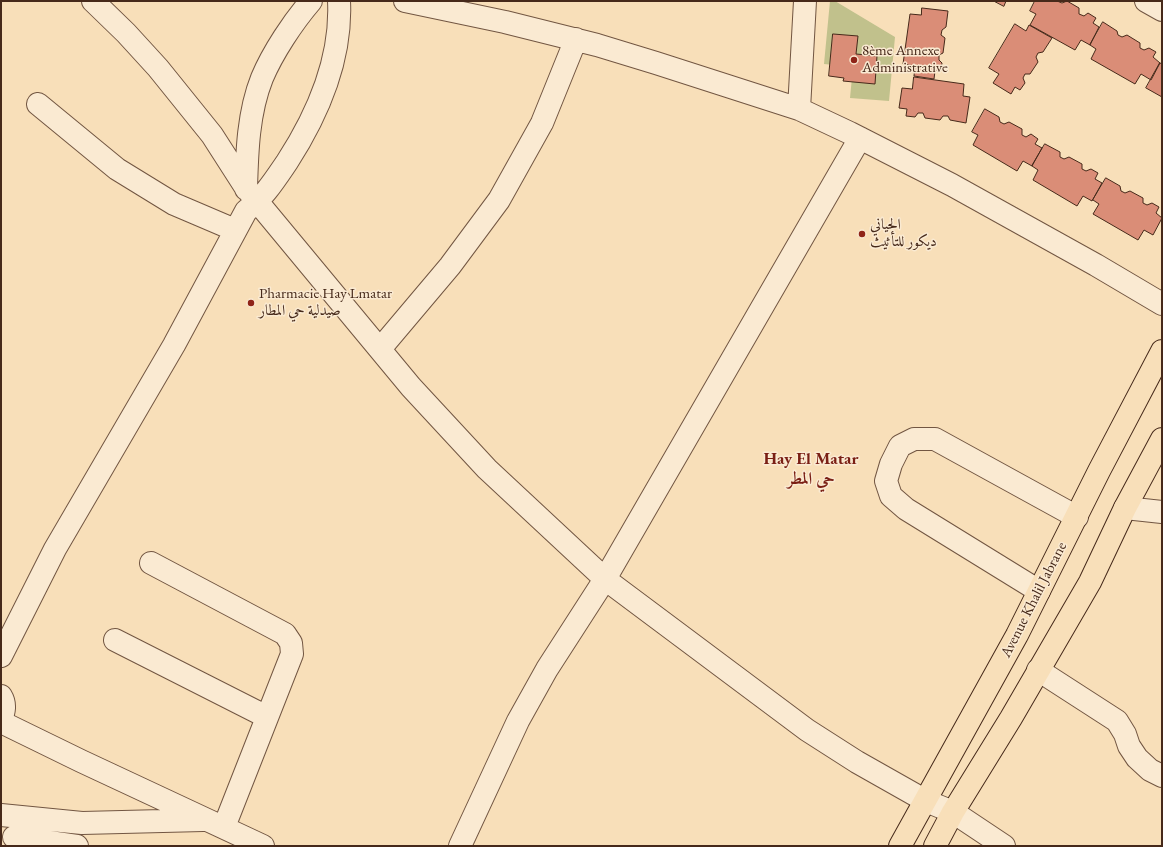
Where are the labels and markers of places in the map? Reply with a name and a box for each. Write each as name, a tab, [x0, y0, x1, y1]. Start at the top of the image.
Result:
place label: 8ème Annexe Administrative	[862, 42, 948, 77]
marker: 8ème Annexe Administrative	[849, 55, 859, 65]
place label: الحياني ديكور للتأثيث	[870, 216, 937, 251]
marker: الحياني ديكور للتأثيث	[857, 229, 867, 239]
place label: Pharmacie Hay Lmatar صيدلية حي المطار	[259, 285, 392, 320]
marker: Pharmacie Hay Lmatar صيدلية حي المطار	[246, 298, 256, 308]

